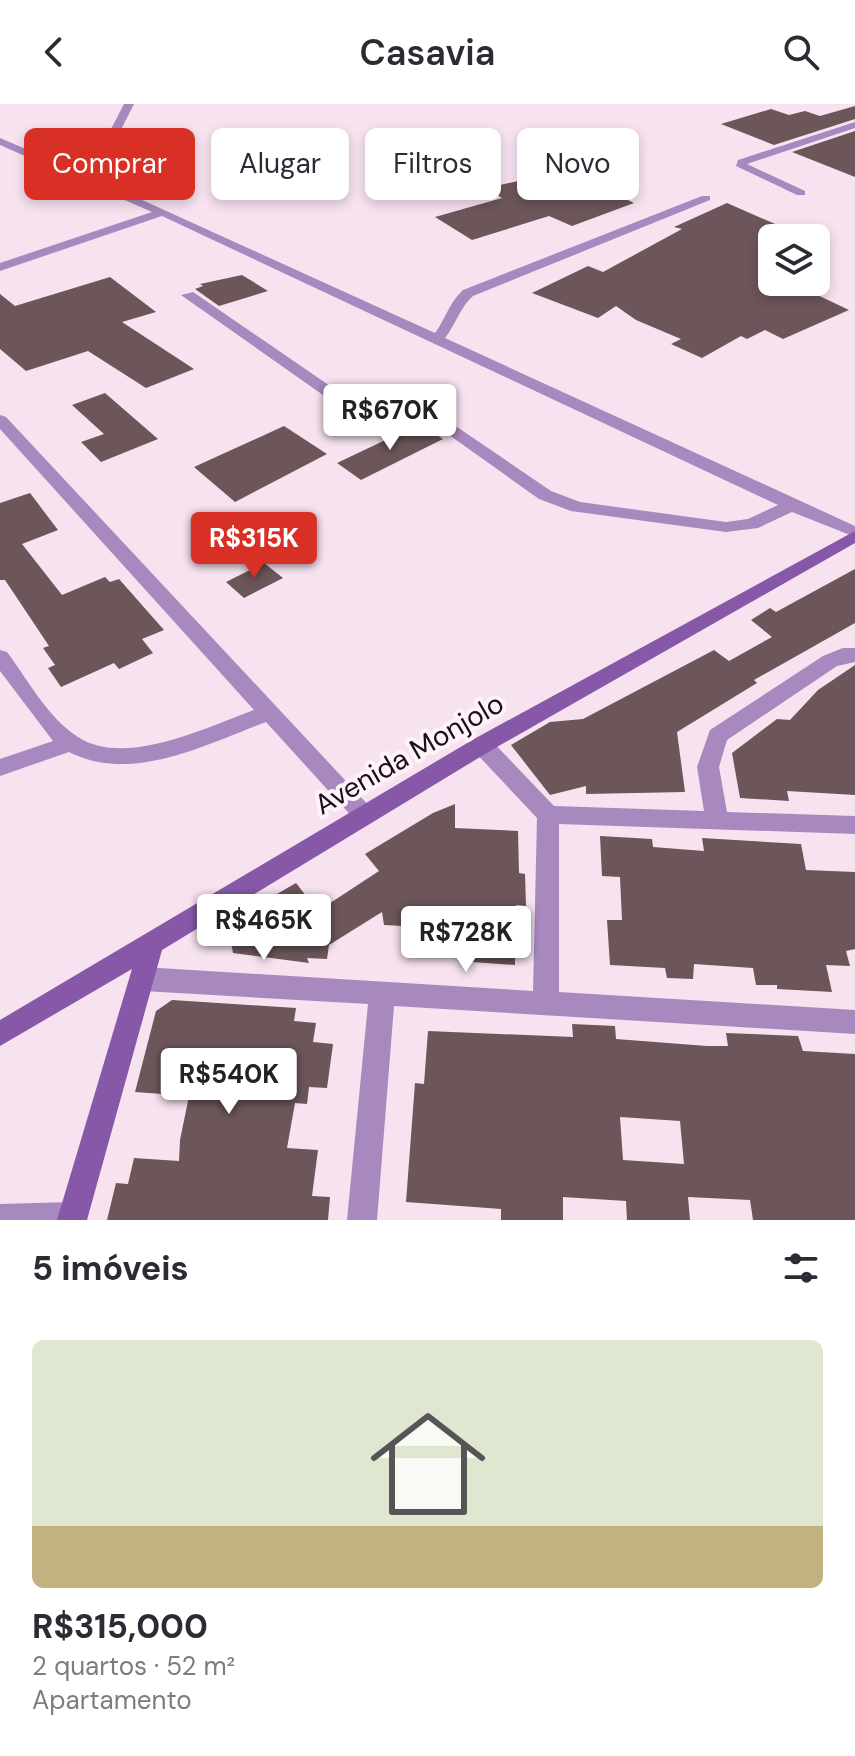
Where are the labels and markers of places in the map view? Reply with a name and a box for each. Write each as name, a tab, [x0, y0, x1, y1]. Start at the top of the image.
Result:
pin: R$670K	[325, 384, 455, 452]
pin: R$315K	[189, 512, 319, 580]
pin: R$465K	[199, 894, 329, 962]
pin: R$728K	[401, 906, 531, 974]
pin: R$540K	[164, 1048, 294, 1116]

